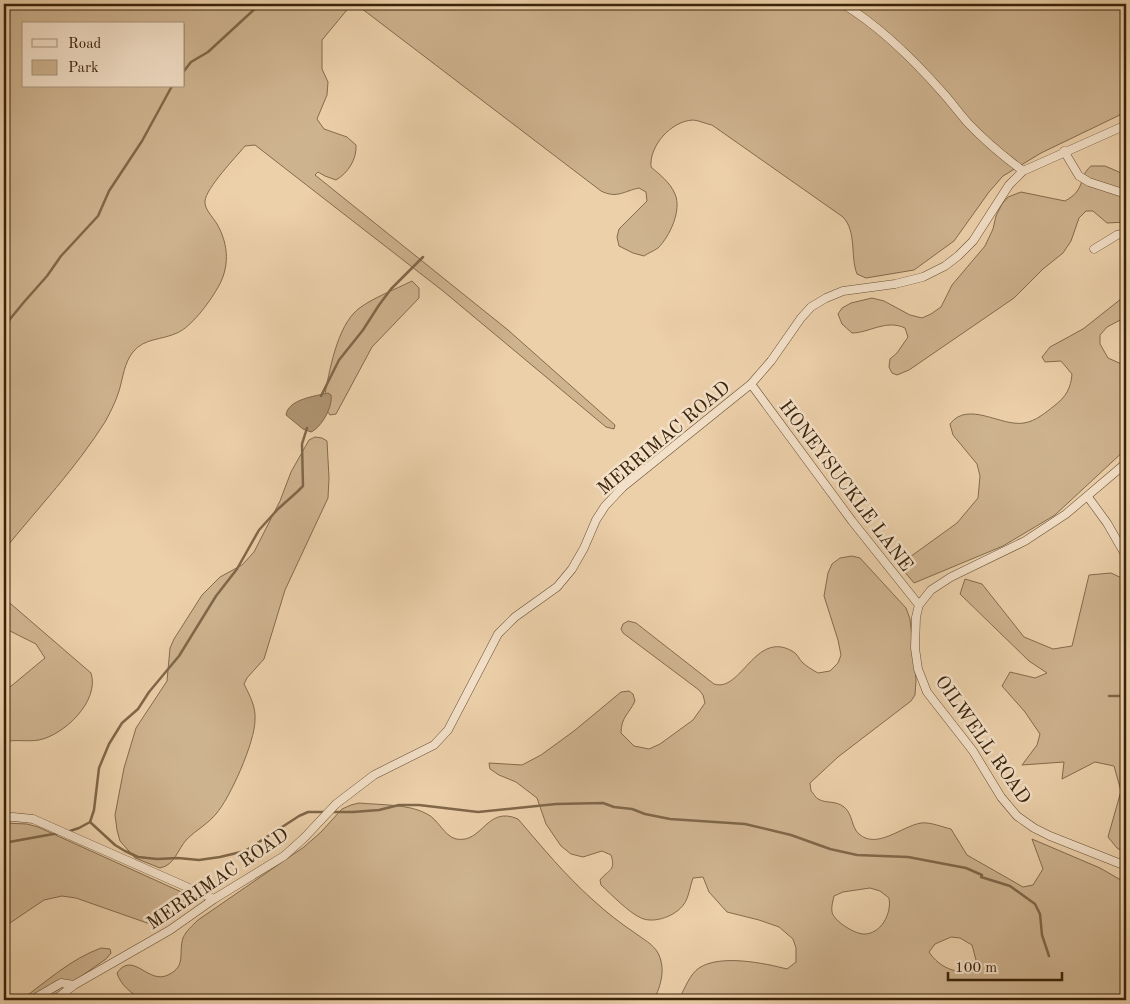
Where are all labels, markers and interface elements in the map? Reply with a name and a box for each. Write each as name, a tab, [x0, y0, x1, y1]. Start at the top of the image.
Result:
legend	[22, 22, 185, 88]
text: Road	[68, 37, 102, 52]
text: Park	[68, 61, 99, 76]
street label: MERRIMAC ROAD	[595, 378, 734, 500]
street label: HONEYSUCKLE LANE	[775, 397, 915, 576]
street label: OILWELL ROAD	[931, 673, 1033, 808]
street label: MERRIMAC ROAD	[144, 826, 293, 934]
scale bar	[948, 949, 1061, 981]
text: 100 m	[955, 961, 997, 976]

